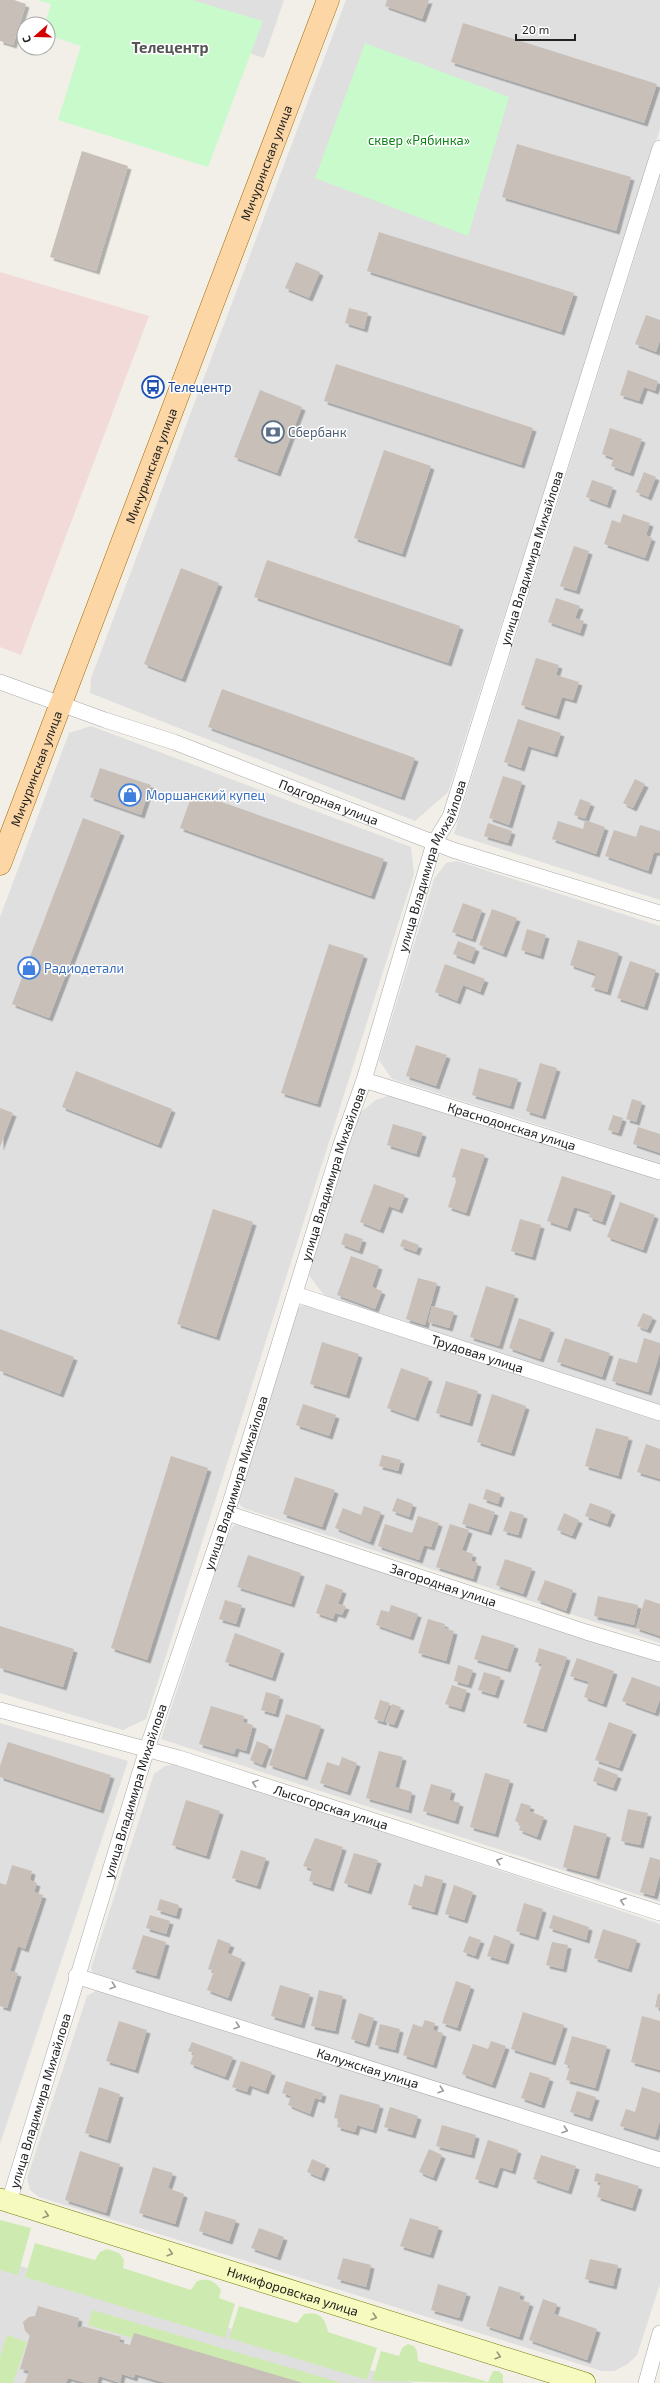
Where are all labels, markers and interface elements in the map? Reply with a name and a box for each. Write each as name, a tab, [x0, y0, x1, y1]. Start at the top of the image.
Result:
north arrow	[16, 16, 56, 56]
scale bar	[516, 16, 575, 42]
text: 20 m	[522, 22, 549, 36]
text: С	[19, 34, 33, 45]
district label: Телецентр	[131, 38, 209, 56]
street label: Мичуринская улица	[237, 103, 295, 223]
park label: сквер «Рябинка»	[368, 132, 470, 148]
bus stop icon: Телецентр	[140, 374, 166, 400]
place label: Телецентр	[168, 379, 232, 395]
street label: Мичуринская улица	[122, 406, 180, 526]
bank icon: Сбербанк	[260, 419, 286, 445]
place label: Сбербанк	[288, 424, 347, 440]
street label: улица Владимира Михайлова	[496, 469, 566, 647]
street label: Мичуринская улица	[7, 708, 65, 829]
street label: Подгорная улица	[277, 775, 381, 828]
street label: улица Владимира Михайлова	[394, 778, 469, 954]
shop icon: Моршанский купец	[117, 782, 143, 808]
place label: Моршанский купец	[146, 787, 266, 803]
shop icon: Радиодетали	[16, 955, 42, 981]
place label: Радиодетали	[44, 960, 124, 976]
street label: улица Владимира Михайлова	[297, 1085, 369, 1263]
street label: Краснодонская улица	[446, 1099, 578, 1153]
street label: Трудовая улица	[429, 1331, 526, 1376]
street label: улица Владимира Михайлова	[200, 1394, 271, 1572]
street label: Загородная улица	[388, 1560, 499, 1610]
street label: улица Владимира Михайлова	[100, 1701, 170, 1880]
one-way arrow	[252, 1779, 259, 1788]
street label: Лысогорская улица	[272, 1781, 390, 1833]
one-way arrow	[496, 1857, 503, 1866]
one-way arrow	[620, 1897, 627, 1906]
one-way arrow	[110, 1982, 117, 1990]
street label: улица Владимира Михайлова	[6, 2011, 74, 2190]
one-way arrow	[234, 2021, 241, 2030]
street label: Калужская улица	[315, 2044, 421, 2092]
one-way arrow	[438, 2086, 445, 2094]
one-way arrow	[562, 2125, 569, 2134]
one-way arrow	[42, 2210, 49, 2218]
one-way arrow	[166, 2248, 173, 2257]
street label: Никифоровская улица	[225, 2263, 361, 2319]
one-way arrow	[370, 2312, 377, 2321]
one-way arrow	[494, 2351, 501, 2360]

